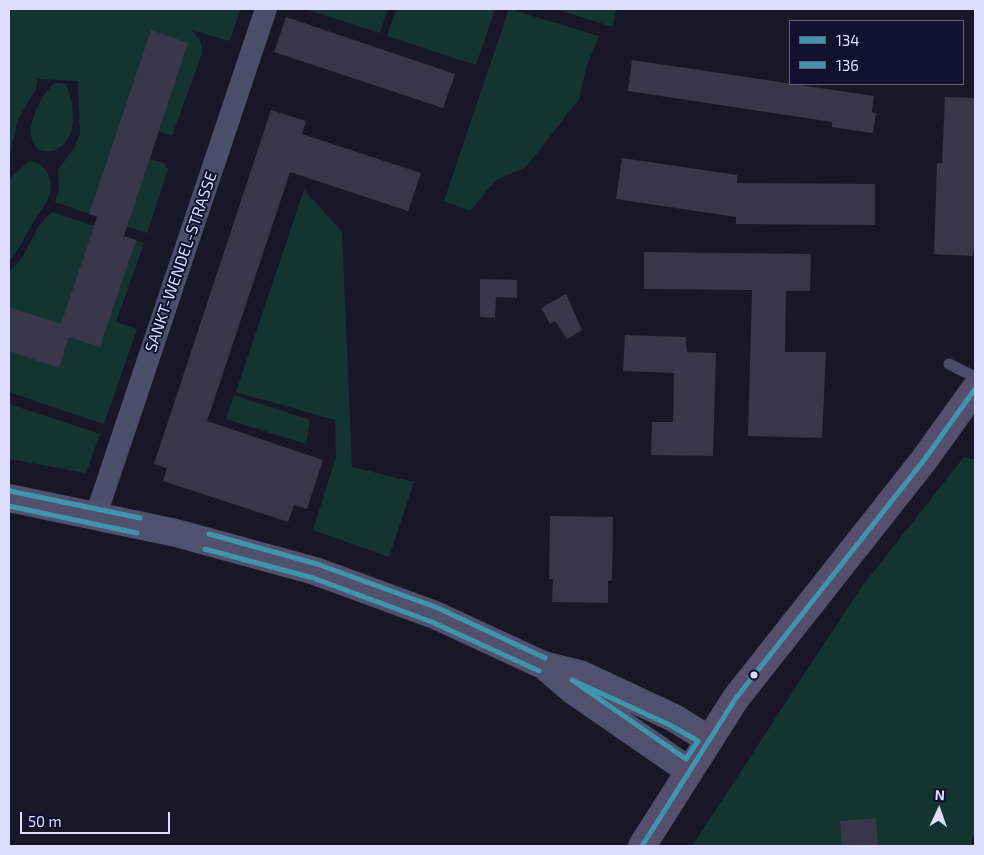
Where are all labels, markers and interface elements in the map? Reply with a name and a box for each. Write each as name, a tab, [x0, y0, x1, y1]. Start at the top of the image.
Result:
legend	[789, 20, 964, 85]
text: 134	[836, 31, 860, 49]
text: 136	[836, 56, 859, 74]
street label: SANKT-WENDEL-STRASSE	[141, 169, 221, 355]
unlabelled marker	[749, 670, 759, 680]
north arrow	[914, 785, 964, 835]
text: N	[934, 786, 945, 803]
scale bar	[22, 802, 172, 834]
text: 50 m	[28, 812, 62, 830]

